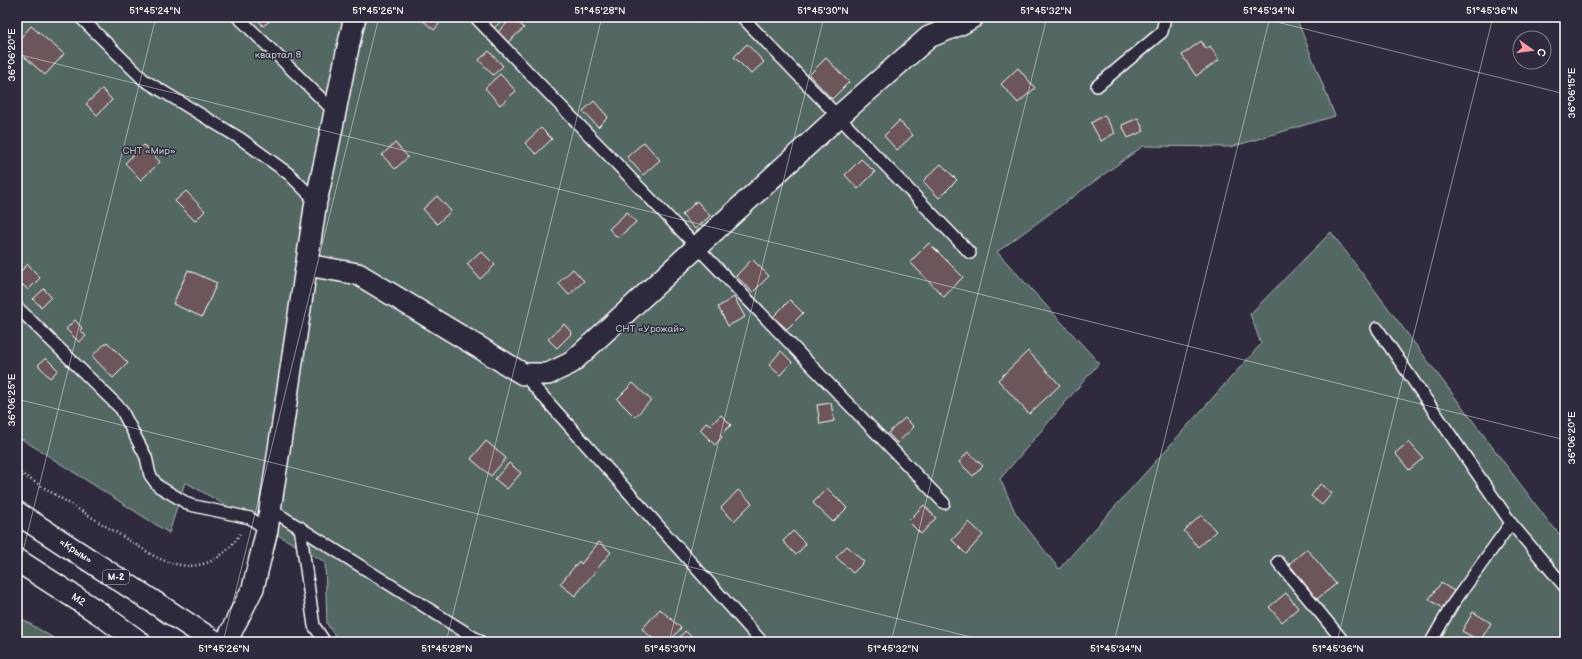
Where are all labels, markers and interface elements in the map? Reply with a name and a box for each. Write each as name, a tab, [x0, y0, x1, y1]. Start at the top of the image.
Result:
text: 51°45'24"N	[129, 5, 181, 17]
text: 51°45'26"N	[352, 5, 404, 17]
text: 51°45'28"N	[574, 5, 626, 17]
text: 51°45'30"N	[797, 5, 849, 17]
text: 51°45'32"N	[1020, 5, 1072, 17]
text: 51°45'34"N	[1243, 5, 1295, 17]
text: 51°45'36"N	[1466, 5, 1518, 17]
text: 36°06'20"E	[6, 28, 18, 82]
north arrow	[1512, 30, 1552, 70]
text: С	[1534, 47, 1548, 58]
park label: квартал 8	[255, 49, 301, 61]
text: 36°06'15"E	[1566, 67, 1578, 118]
park label: СНТ «Мир»	[122, 145, 176, 157]
park label: СНТ «Урожай»	[615, 323, 685, 335]
text: 36°06'25"E	[6, 373, 18, 426]
text: 36°06'20"E	[1566, 411, 1578, 465]
street label: «Крым»	[57, 536, 95, 566]
road number: М-2	[103, 570, 129, 584]
street label: М2	[69, 591, 88, 609]
text: 51°45'26"N	[198, 643, 250, 655]
text: 51°45'28"N	[421, 643, 473, 655]
text: 51°45'30"N	[644, 643, 696, 655]
text: 51°45'32"N	[867, 643, 919, 655]
text: 51°45'34"N	[1090, 643, 1142, 655]
text: 51°45'36"N	[1312, 643, 1364, 655]

